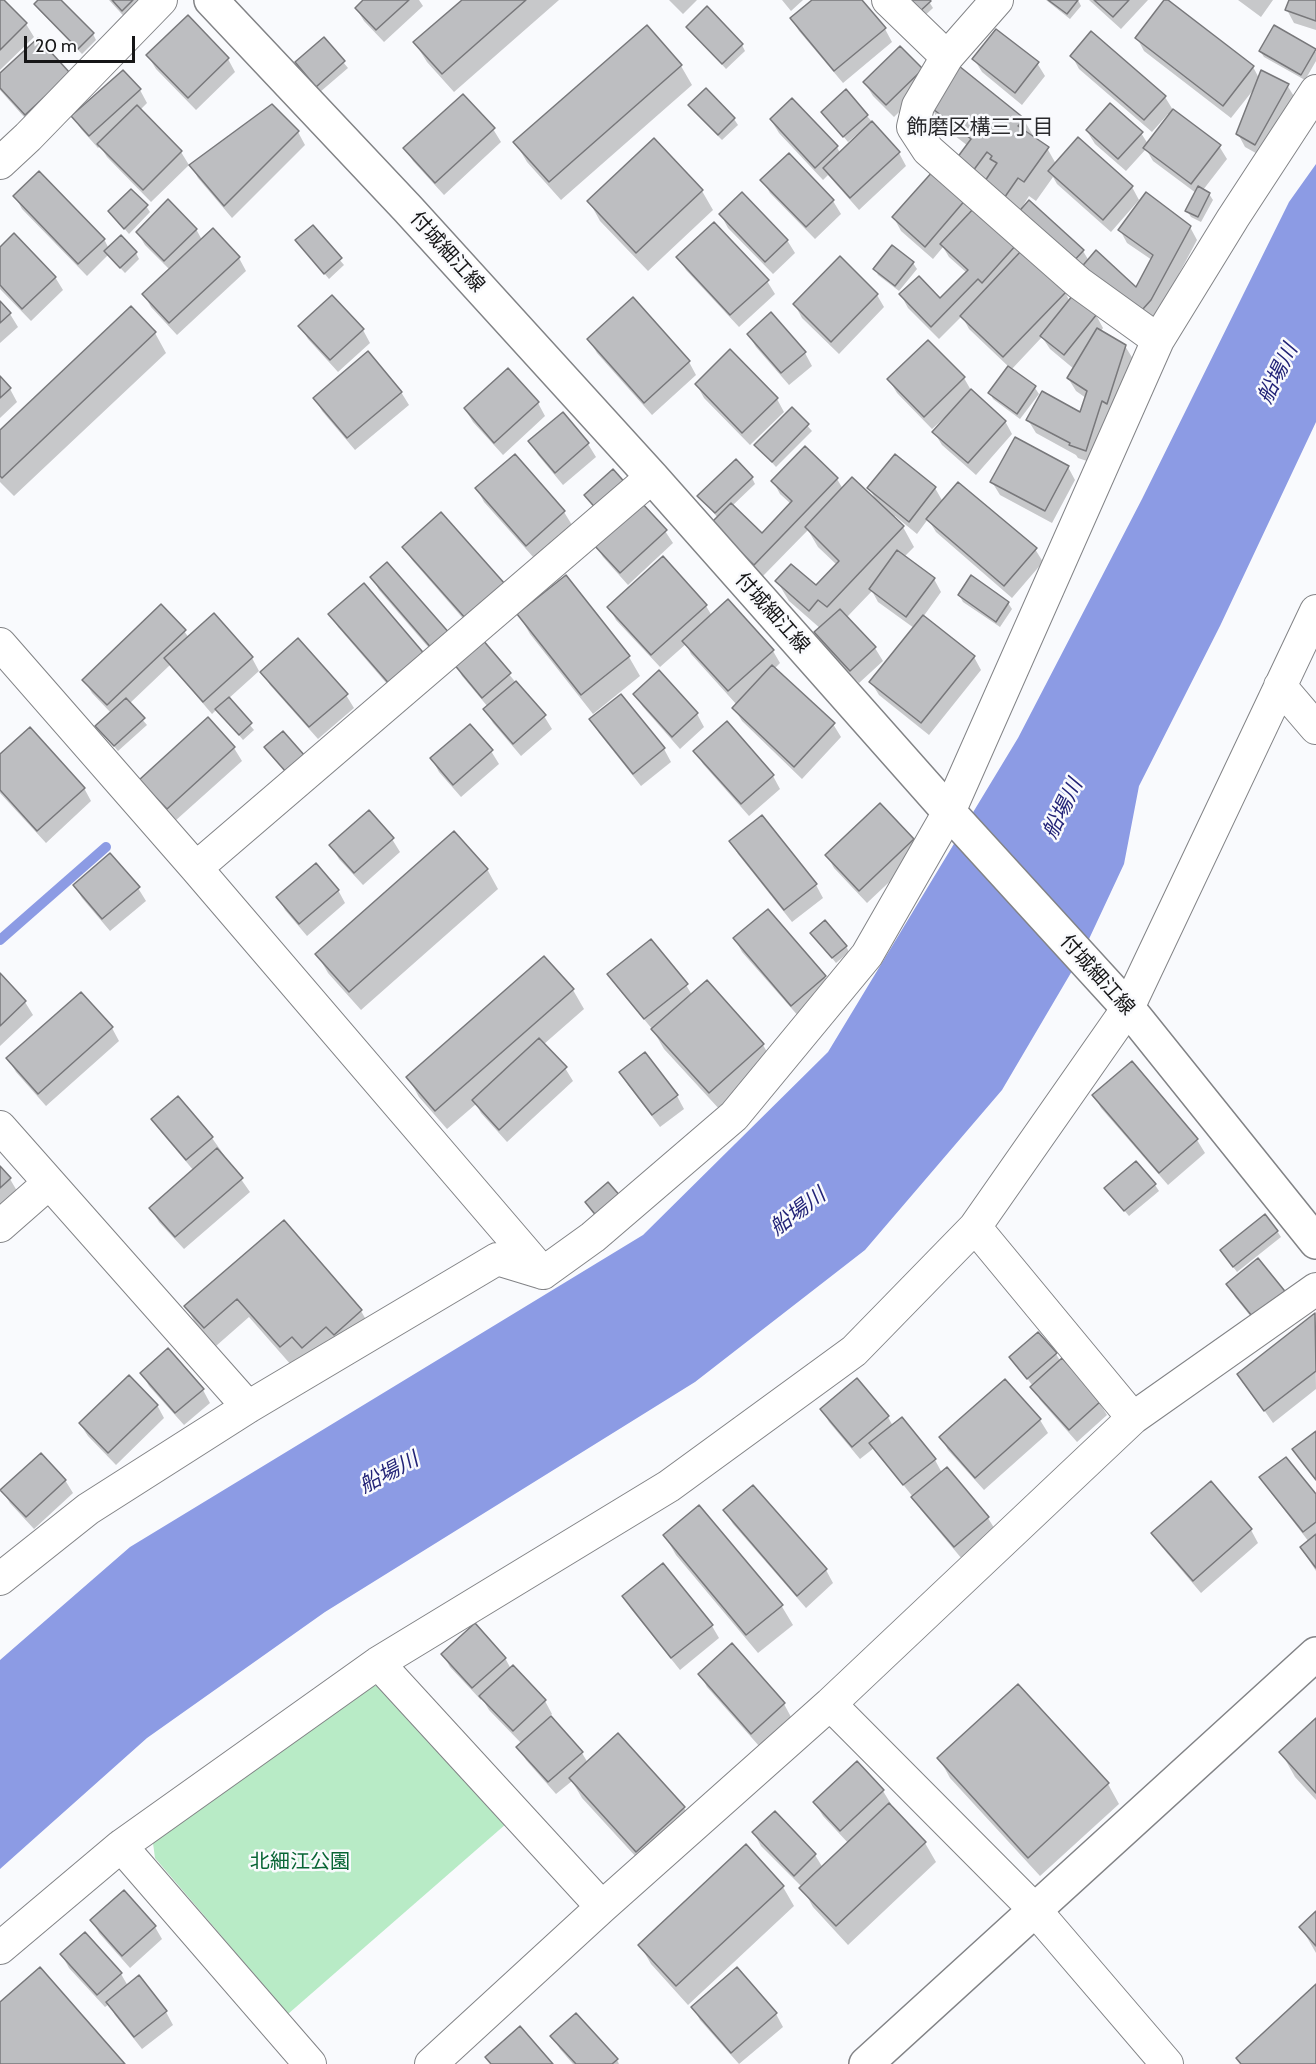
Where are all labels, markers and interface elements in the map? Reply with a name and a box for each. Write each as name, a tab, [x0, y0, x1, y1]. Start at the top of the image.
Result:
scale bar	[27, 24, 138, 62]
text: 20 m	[35, 35, 77, 57]
district label: 飾磨区構三丁目	[907, 115, 1053, 141]
street label: 付城細江線	[405, 207, 489, 297]
water label: 船場川	[1253, 340, 1303, 408]
street label: 付城細江線	[730, 568, 814, 658]
water label: 船場川	[1038, 775, 1088, 843]
street label: 付城細江線	[1055, 930, 1139, 1020]
water label: 船場川	[765, 1183, 831, 1241]
water label: 船場川	[355, 1447, 423, 1499]
park label: 北細江公園	[250, 1850, 350, 1874]

